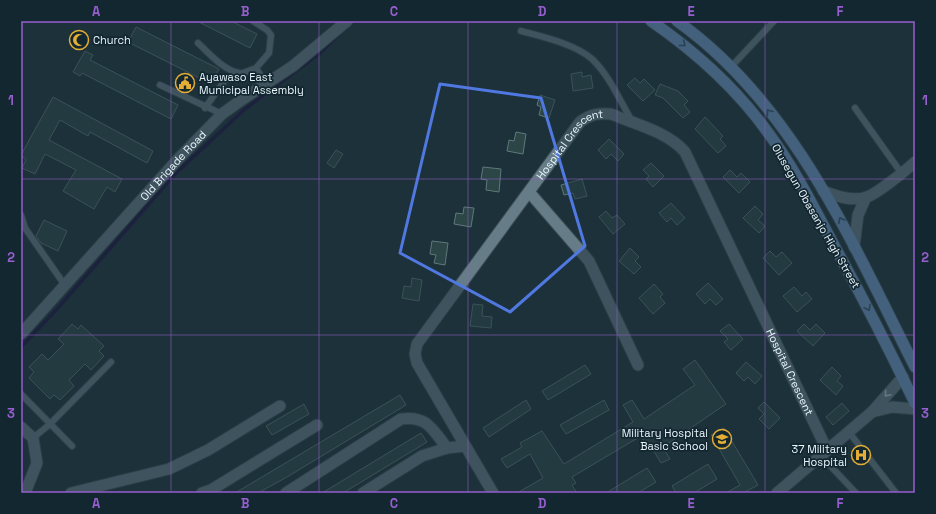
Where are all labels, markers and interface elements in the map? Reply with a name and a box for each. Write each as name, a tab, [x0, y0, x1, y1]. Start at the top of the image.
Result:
text: A	[92, 3, 101, 20]
text: B	[241, 3, 250, 20]
text: C	[390, 3, 398, 20]
text: D	[538, 3, 547, 20]
text: E	[687, 3, 695, 20]
text: F	[837, 3, 844, 20]
mosque icon: Church	[68, 29, 90, 51]
place label: Church	[93, 33, 131, 47]
one-way arrow	[678, 39, 685, 46]
place label: Ayawaso East Municipal Assembly	[199, 70, 304, 97]
public building icon: Ayawaso East Municipal Assembly	[174, 72, 196, 94]
text: 1	[8, 92, 14, 109]
text: 1	[922, 92, 928, 109]
street label: Hospital Crescent	[533, 107, 603, 182]
one-way arrow	[767, 109, 774, 116]
street label: Old Brigade Road	[137, 127, 209, 204]
street label: Olusegun Obasanjo High Street	[769, 141, 863, 291]
one-way arrow	[838, 217, 845, 224]
text: 2	[7, 249, 15, 266]
text: 2	[921, 249, 929, 266]
one-way arrow	[864, 304, 871, 312]
street label: Hospital Crescent	[763, 326, 817, 418]
one-way arrow	[885, 390, 892, 397]
text: 3	[7, 405, 15, 422]
text: 3	[921, 405, 929, 422]
place label: Military Hospital Basic School	[622, 426, 708, 453]
school or university icon: Military Hospital Basic School	[711, 428, 733, 450]
place label: 37 Military Hospital	[791, 442, 847, 469]
hospital icon: 37 Military Hospital	[850, 444, 872, 466]
text: A	[92, 495, 101, 512]
text: B	[241, 495, 250, 512]
text: C	[390, 495, 398, 512]
text: D	[538, 495, 547, 512]
text: E	[687, 495, 695, 512]
text: F	[837, 495, 844, 512]

